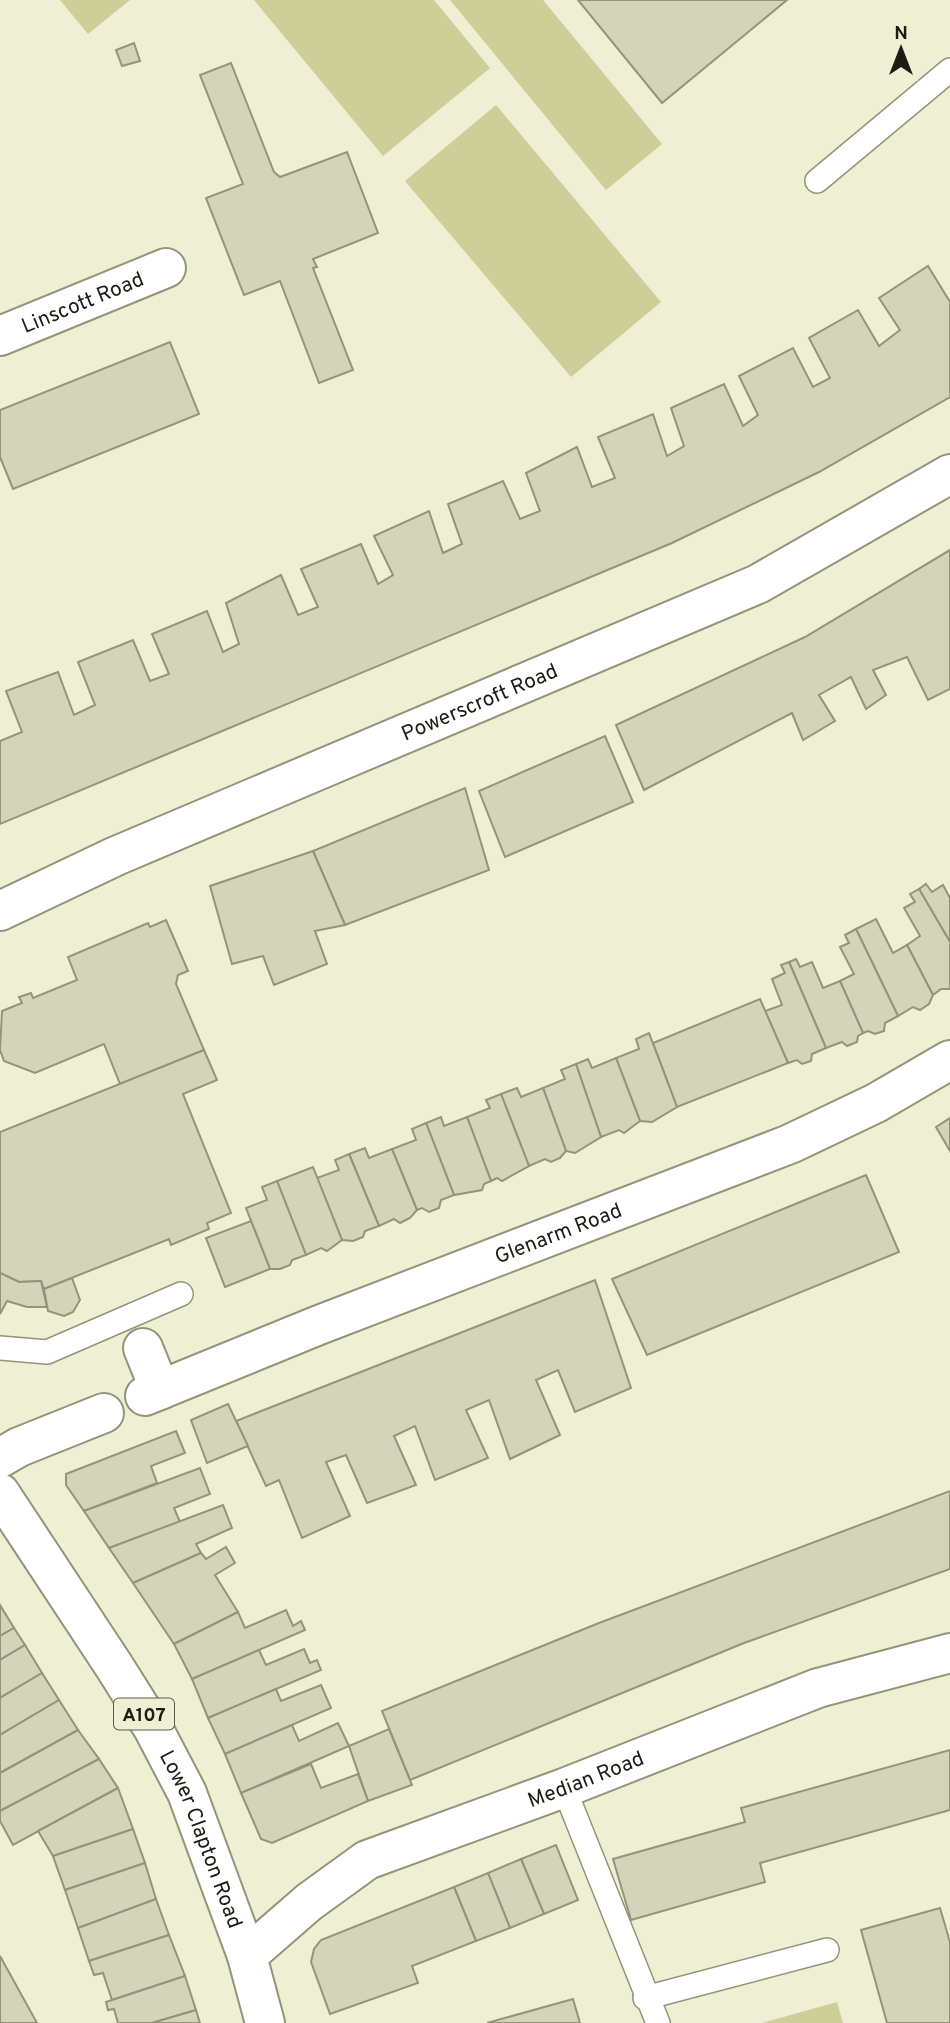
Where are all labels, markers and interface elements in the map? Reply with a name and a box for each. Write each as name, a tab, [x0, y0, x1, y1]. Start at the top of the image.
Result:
north arrow	[866, 14, 936, 84]
text: N	[894, 22, 908, 46]
street label: Linscott Road	[18, 267, 148, 341]
street label: Powerscroft Road	[398, 658, 562, 748]
street label: Glenarm Road	[491, 1198, 626, 1271]
road number: A107	[114, 1698, 174, 1730]
street label: Lower Clapton Road	[152, 1746, 248, 1932]
street label: Median Road	[524, 1746, 648, 1815]

